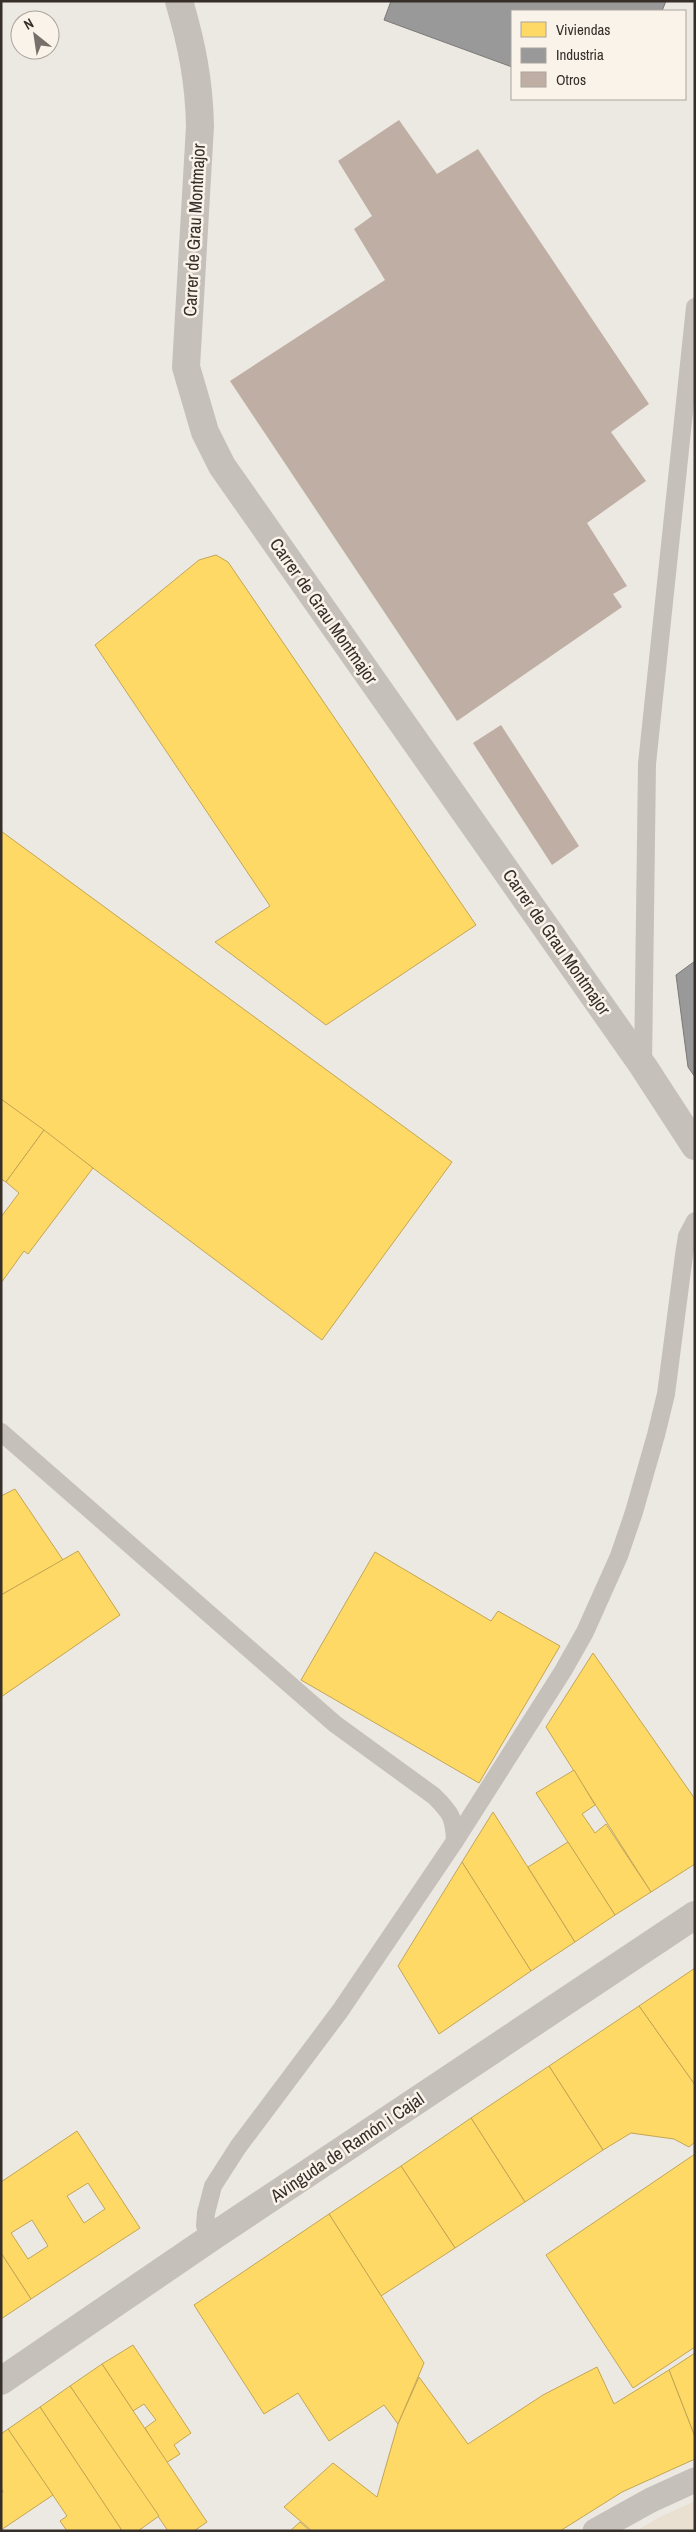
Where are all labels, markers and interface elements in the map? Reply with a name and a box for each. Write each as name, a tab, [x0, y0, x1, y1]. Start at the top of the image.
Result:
north arrow	[10, 10, 60, 60]
legend	[511, 10, 686, 100]
text: N	[20, 14, 37, 34]
text: Viviendas	[556, 19, 611, 40]
text: Industria	[556, 44, 604, 65]
text: Otros	[556, 69, 586, 90]
street label: Carrer de Grau Montmajor	[177, 143, 211, 317]
street label: Carrer de Grau Montmajor	[264, 533, 384, 689]
street label: Carrer de Grau Montmajor	[497, 864, 617, 1020]
street label: Avinguda de Ramón i Cajal	[264, 2086, 429, 2208]

